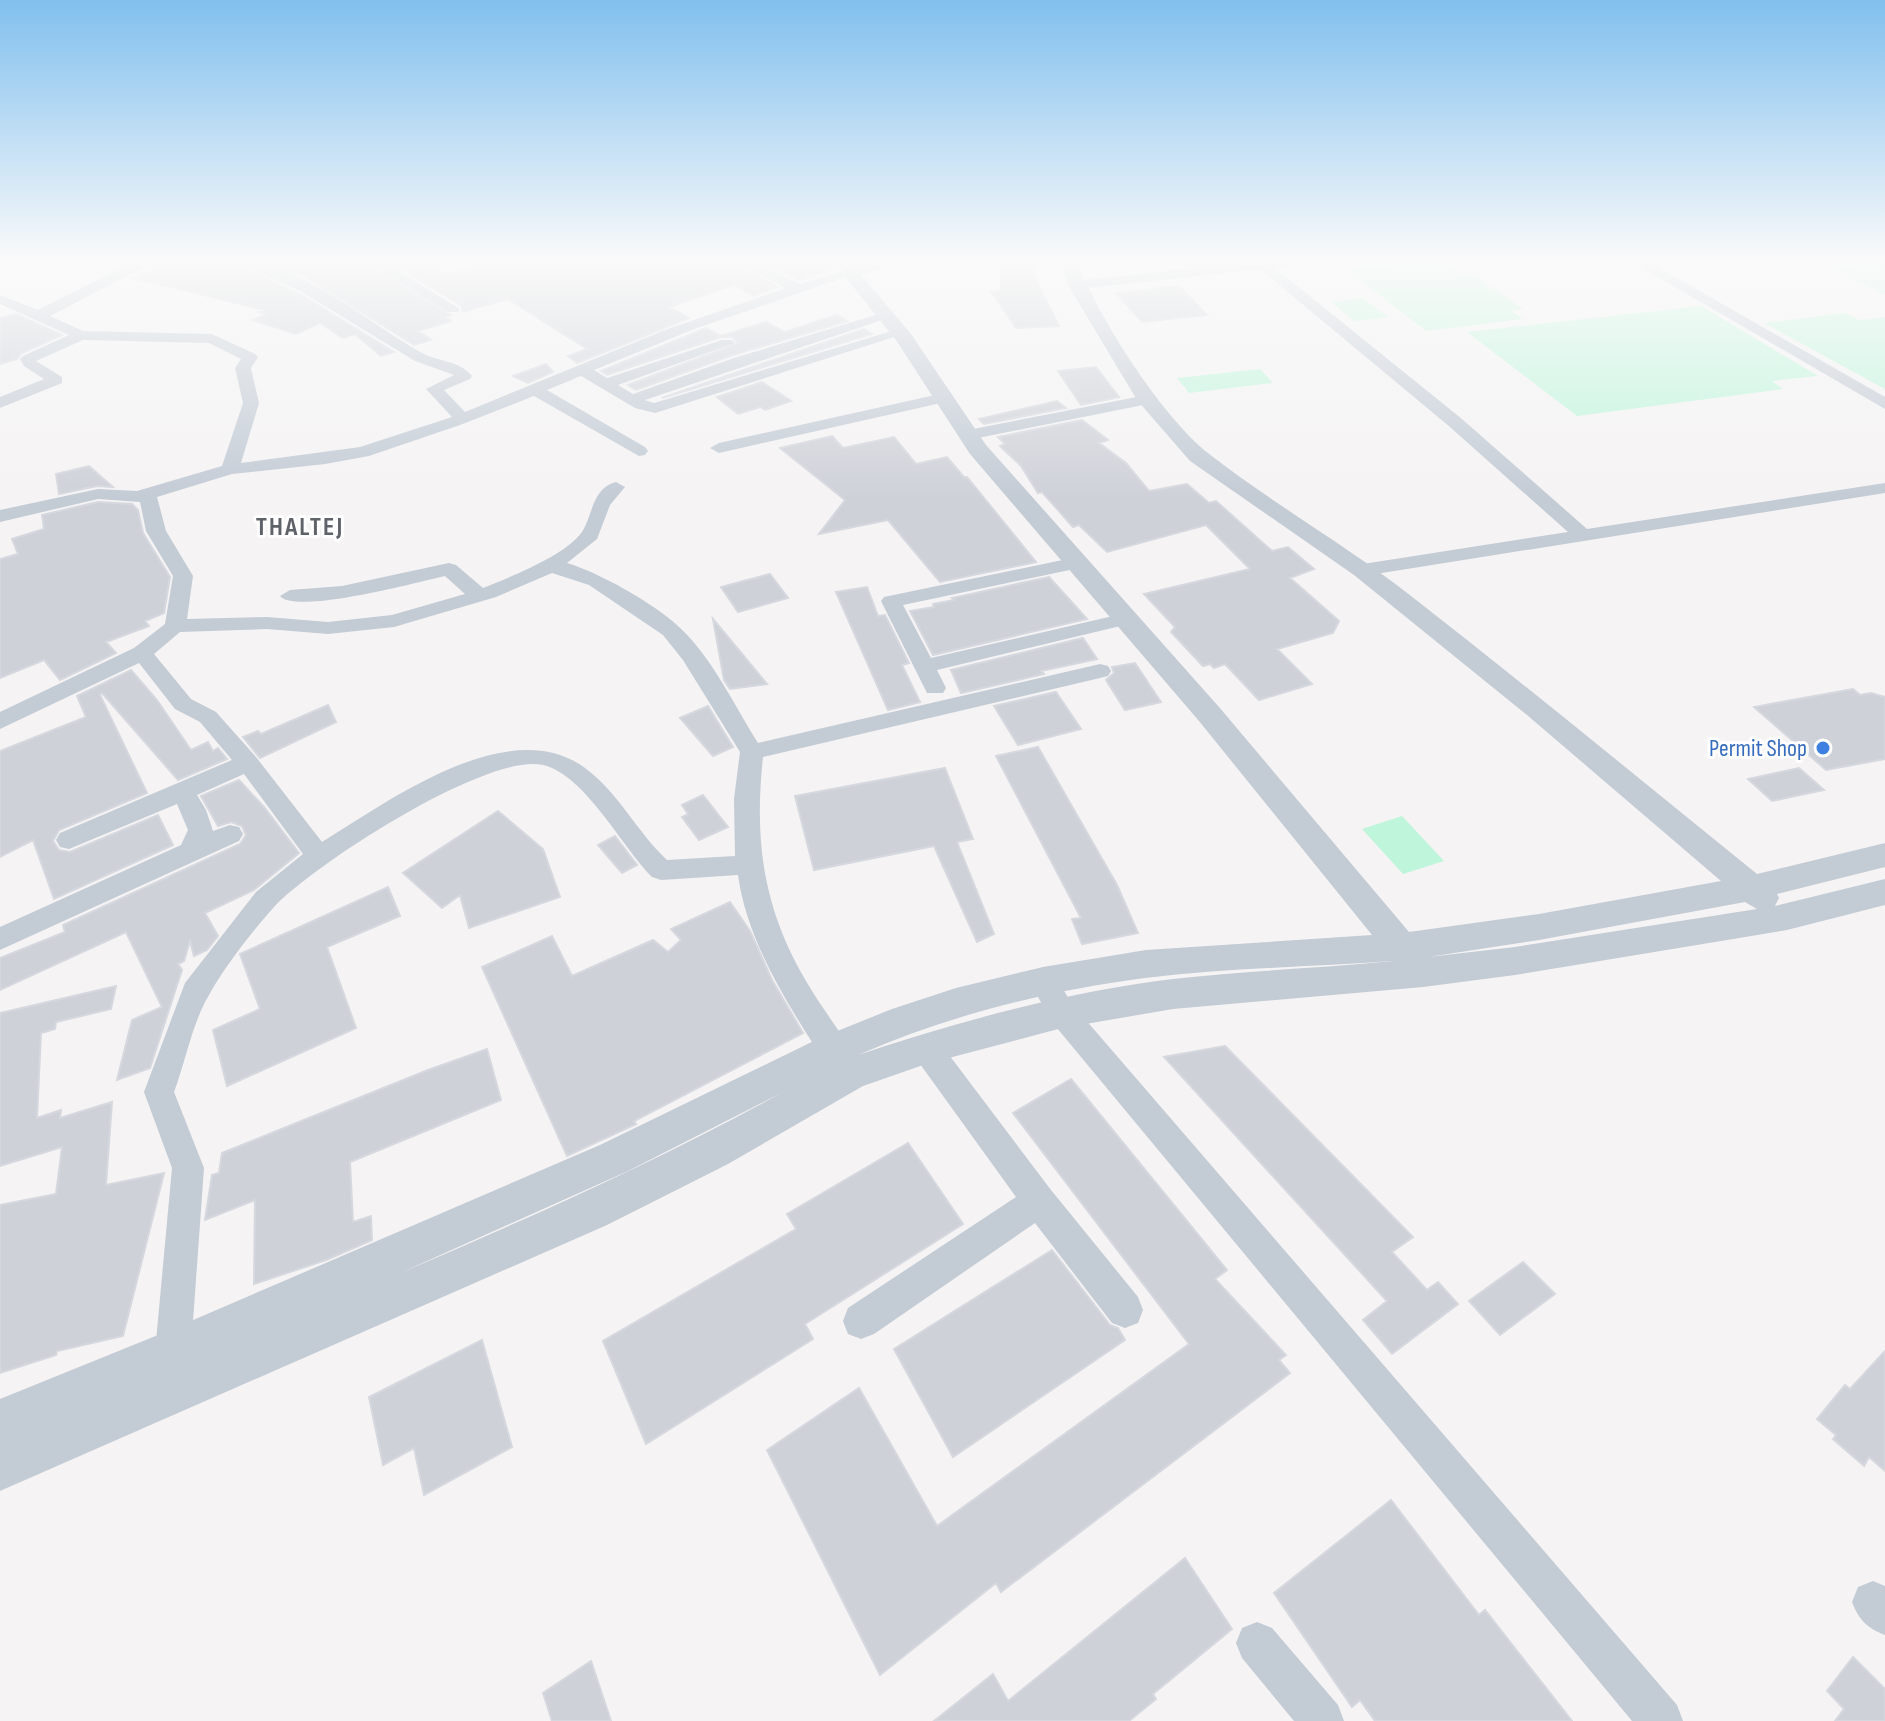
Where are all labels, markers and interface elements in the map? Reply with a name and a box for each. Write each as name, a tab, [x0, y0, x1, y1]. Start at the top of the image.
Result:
district label: THALTEJ	[256, 512, 344, 543]
place label: Permit Shop	[1709, 734, 1807, 763]
marker: Permit Shop	[1814, 739, 1832, 757]

